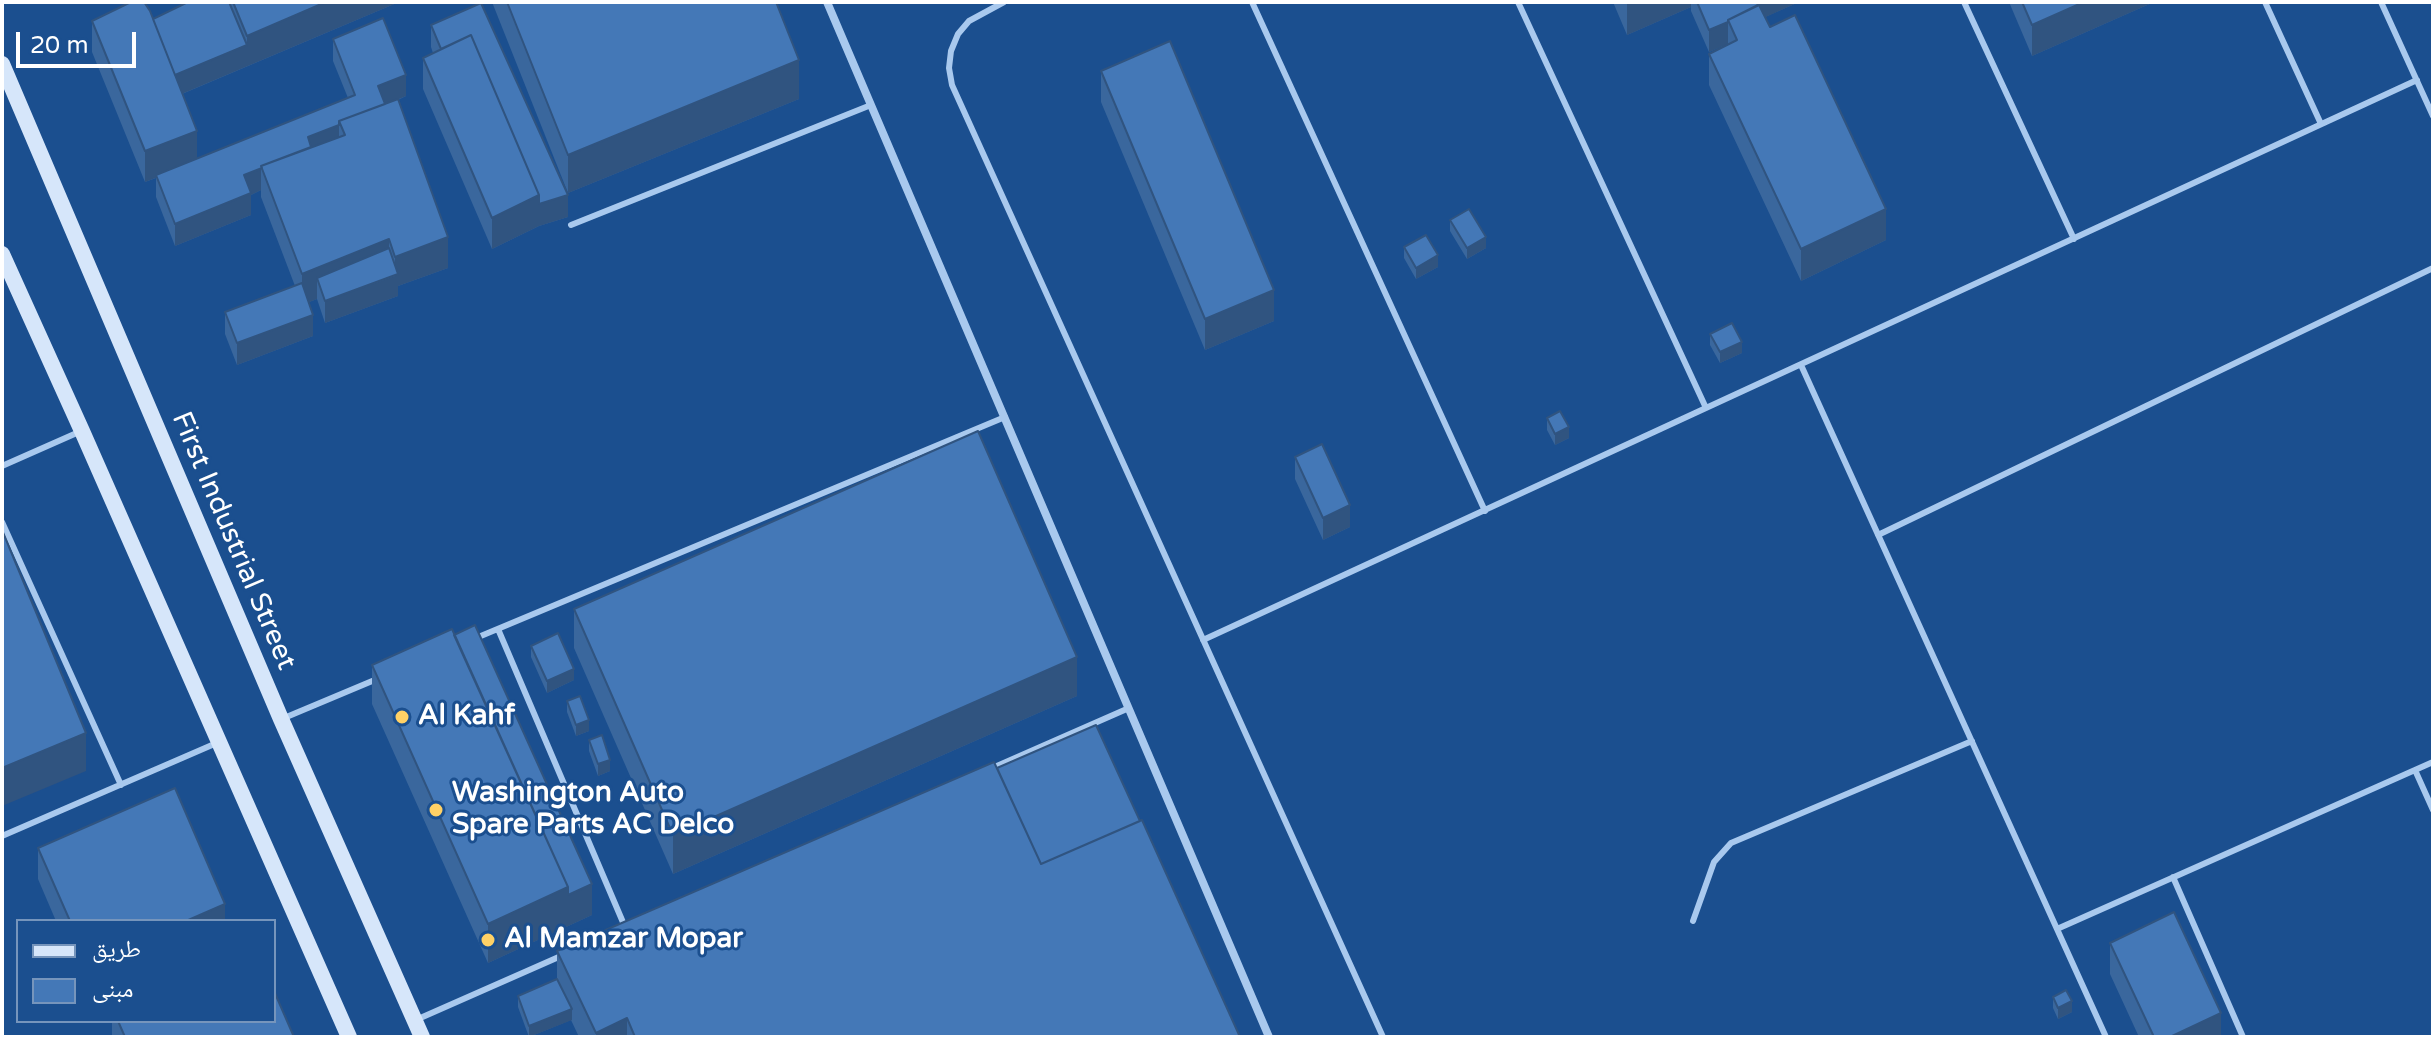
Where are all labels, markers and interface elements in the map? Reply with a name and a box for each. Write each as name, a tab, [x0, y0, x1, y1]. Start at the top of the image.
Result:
scale bar	[20, 16, 140, 66]
text: 20 m	[30, 31, 88, 60]
street label: First Industrial Street	[163, 407, 303, 675]
place label: Al Kahf	[418, 700, 515, 734]
marker: Al Kahf	[393, 708, 411, 726]
place label: Washington Auto Spare Parts AC Delco	[452, 777, 734, 843]
marker: Washington Auto Spare Parts AC Delco	[427, 801, 445, 819]
legend	[16, 919, 276, 1023]
place label: Al Mamzar Mopar	[504, 923, 743, 957]
marker: Al Mamzar Mopar	[479, 931, 497, 949]
text: طريق	[92, 935, 141, 964]
text: مبنى	[92, 975, 133, 1004]

